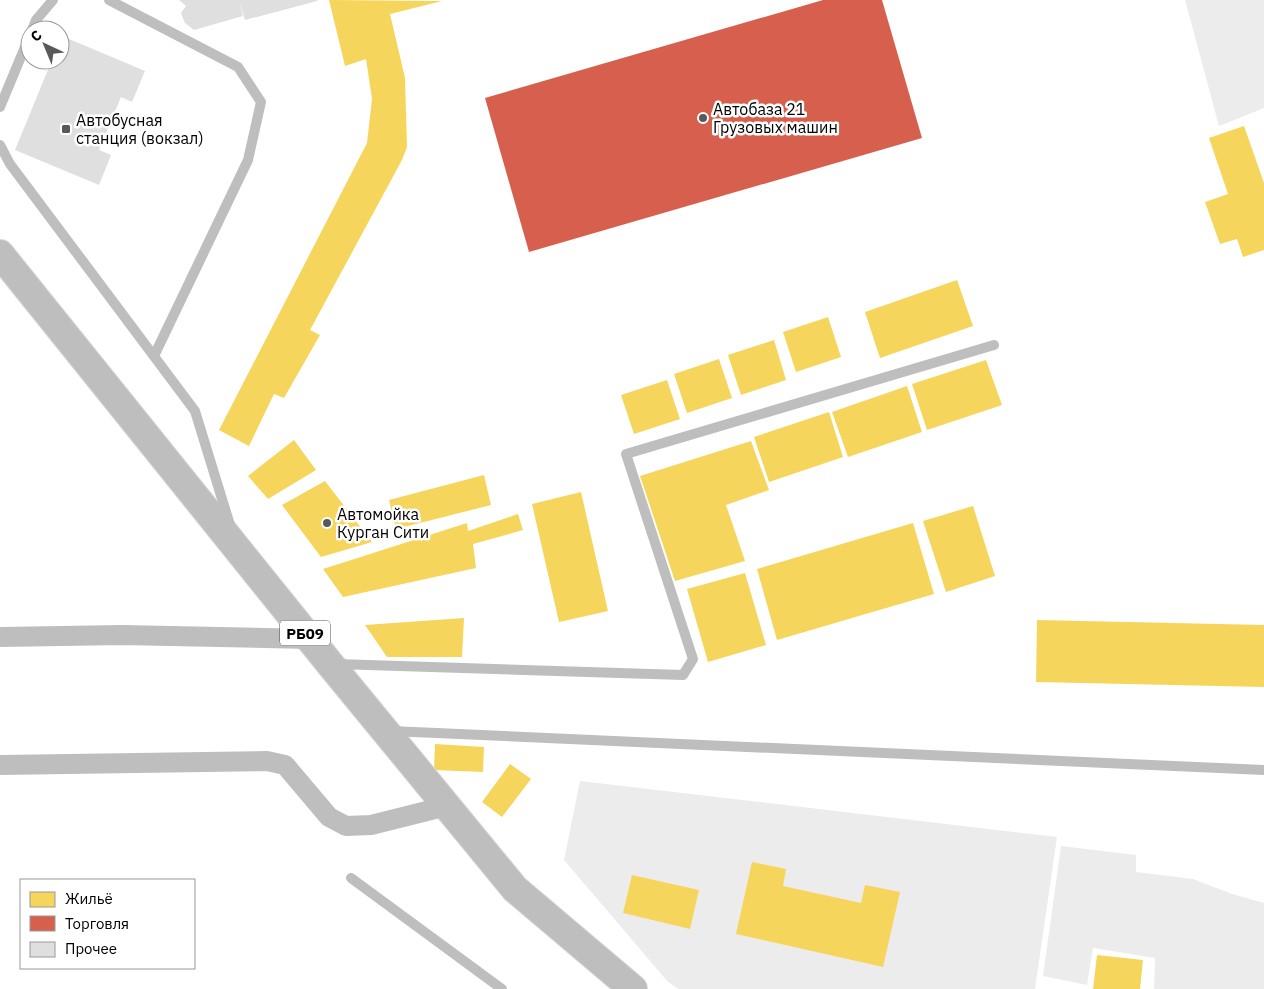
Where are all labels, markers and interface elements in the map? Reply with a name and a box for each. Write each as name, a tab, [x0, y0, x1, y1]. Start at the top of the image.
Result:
north arrow	[20, 20, 70, 70]
text: С	[26, 26, 46, 45]
place label: Автобаза 21 Грузовых машин	[713, 99, 838, 137]
place label: Автобусная станция (вокзал)	[76, 110, 204, 148]
marker: Автобаза 21 Грузовых машин	[697, 112, 709, 124]
marker: Автобусная станция (вокзал)	[60, 123, 72, 135]
place label: Автомойка Курган Сити	[337, 504, 429, 542]
marker: Автомойка Курган Сити	[321, 517, 333, 529]
road number: РБ09	[280, 620, 330, 646]
legend	[20, 879, 195, 969]
text: Жильё	[65, 889, 113, 908]
text: Торговля	[65, 914, 129, 933]
text: Прочее	[65, 939, 117, 958]

